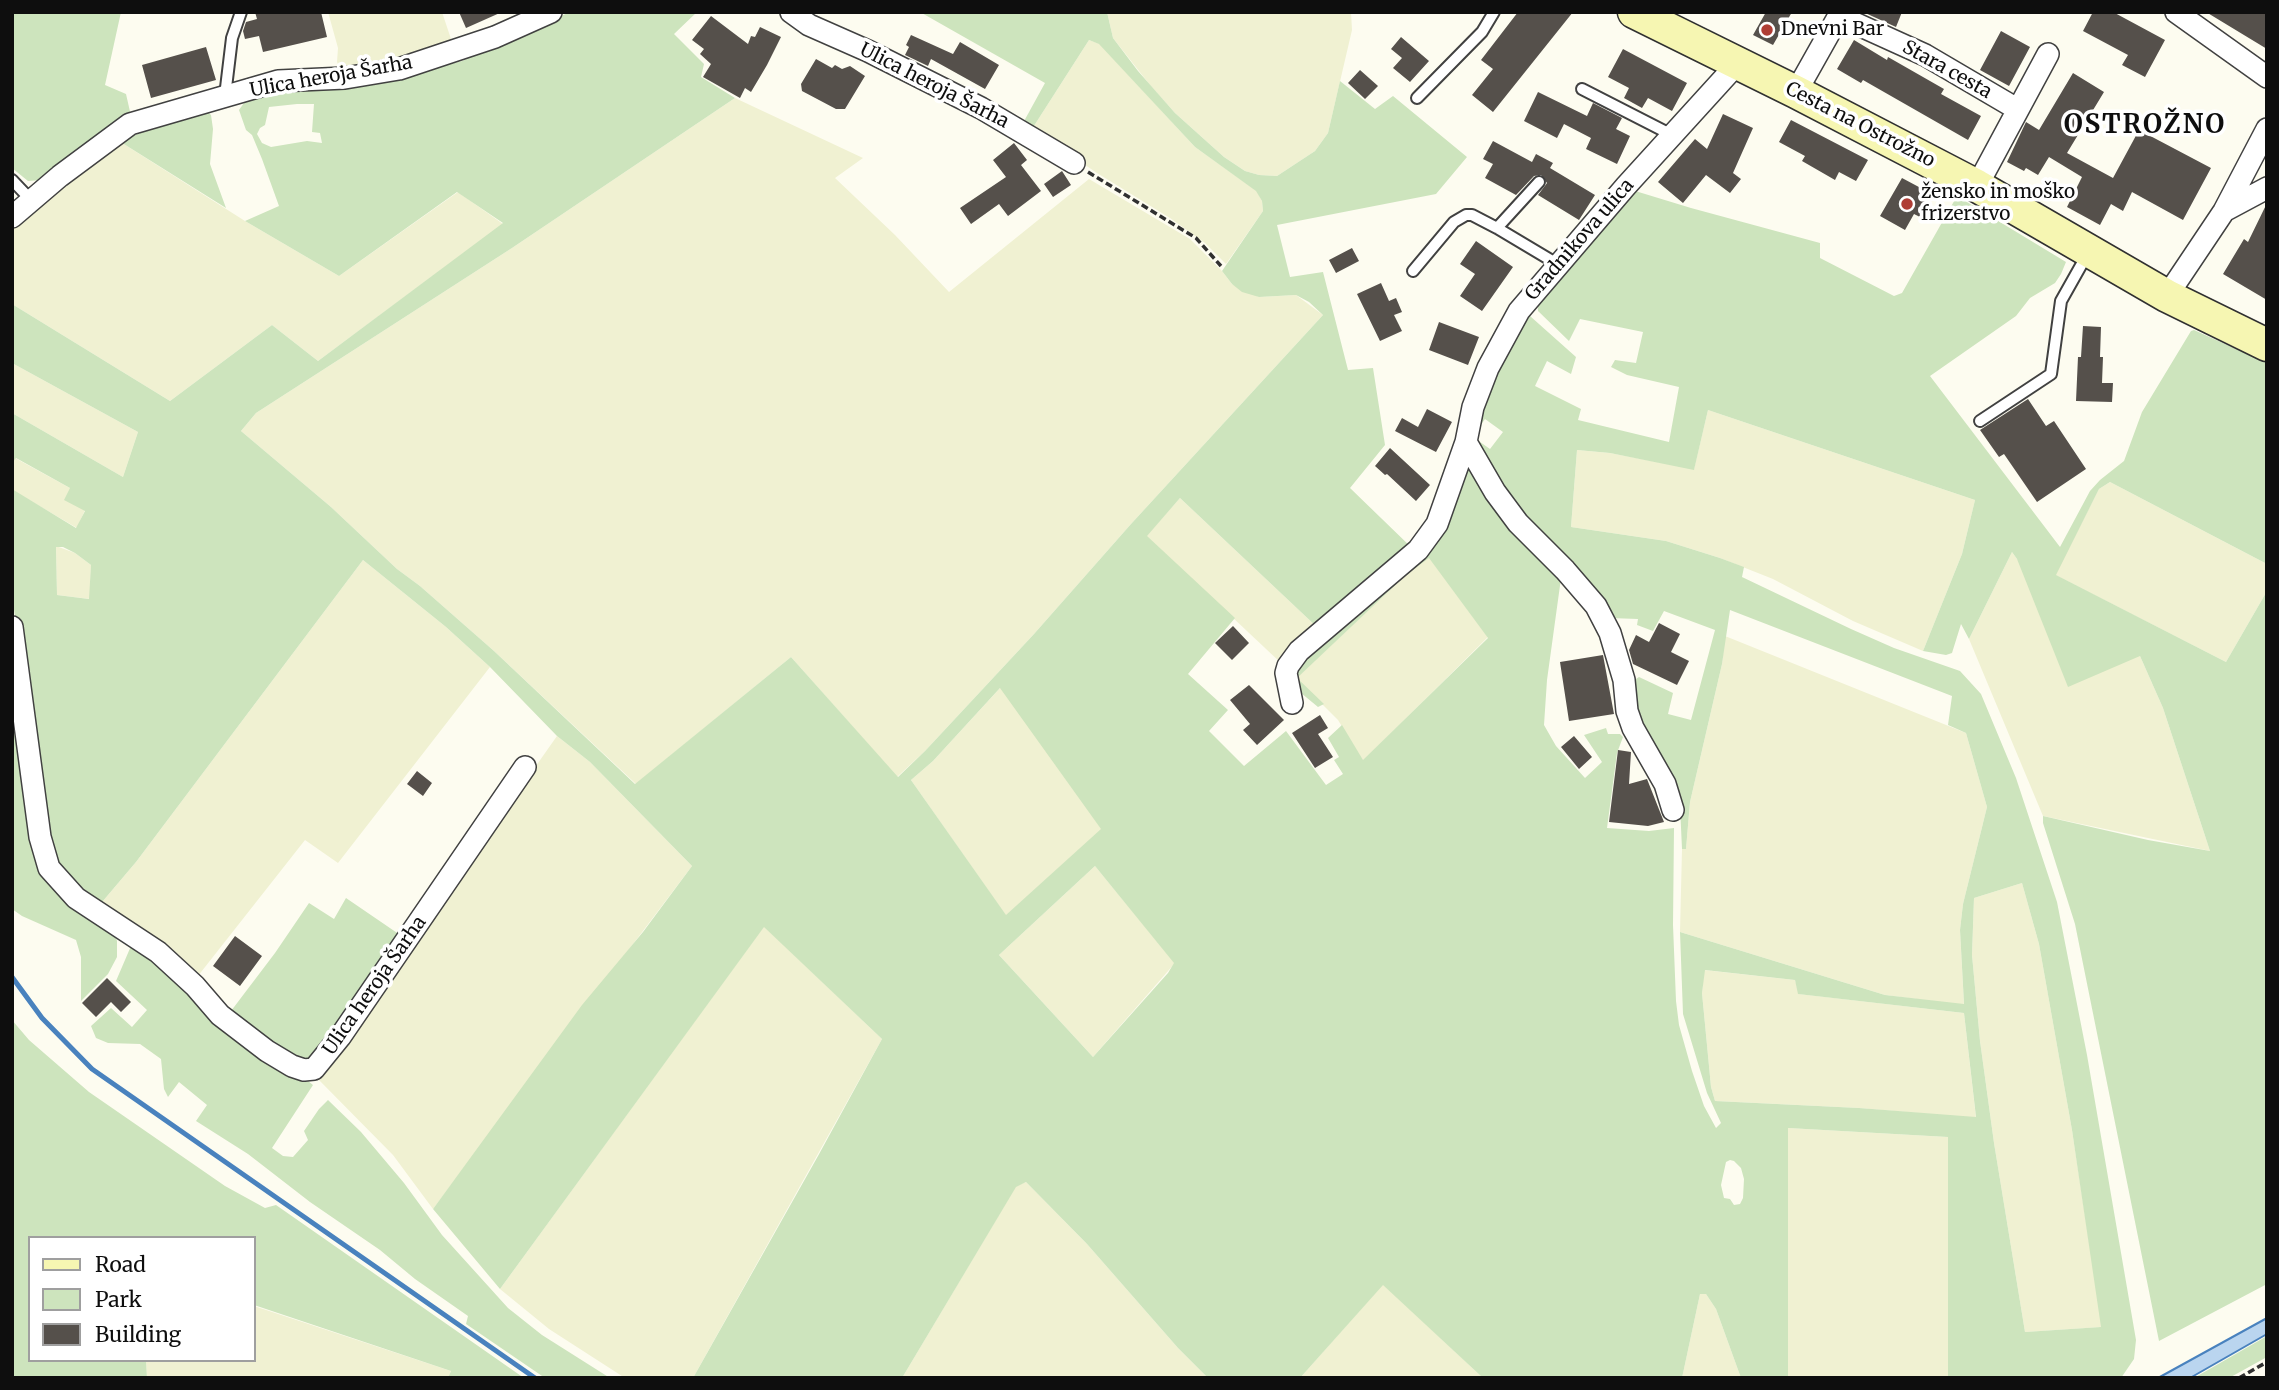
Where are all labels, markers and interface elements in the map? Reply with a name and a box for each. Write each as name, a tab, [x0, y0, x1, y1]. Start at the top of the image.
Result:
place label: Dnevni Bar	[1781, 19, 1884, 41]
marker: Dnevni Bar	[1759, 22, 1775, 38]
street label: Stara cesta	[1898, 36, 1996, 104]
street label: Ulica heroja Šarha	[855, 38, 1013, 134]
street label: Ulica heroja Šarha	[248, 51, 414, 103]
street label: Cesta na Ostrožno	[1781, 77, 1939, 173]
district label: OSTROŽNO	[2065, 110, 2225, 142]
street label: Gradnikova ulica	[1521, 174, 1639, 306]
place label: žensko in moško frizerstvo	[1921, 182, 2075, 226]
marker: žensko in moško frizerstvo	[1899, 196, 1915, 212]
street label: Ulica heroja Šarha	[318, 912, 432, 1060]
legend	[28, 1236, 256, 1362]
text: Road	[95, 1251, 146, 1278]
text: Park	[95, 1286, 142, 1313]
text: Building	[95, 1321, 181, 1348]

